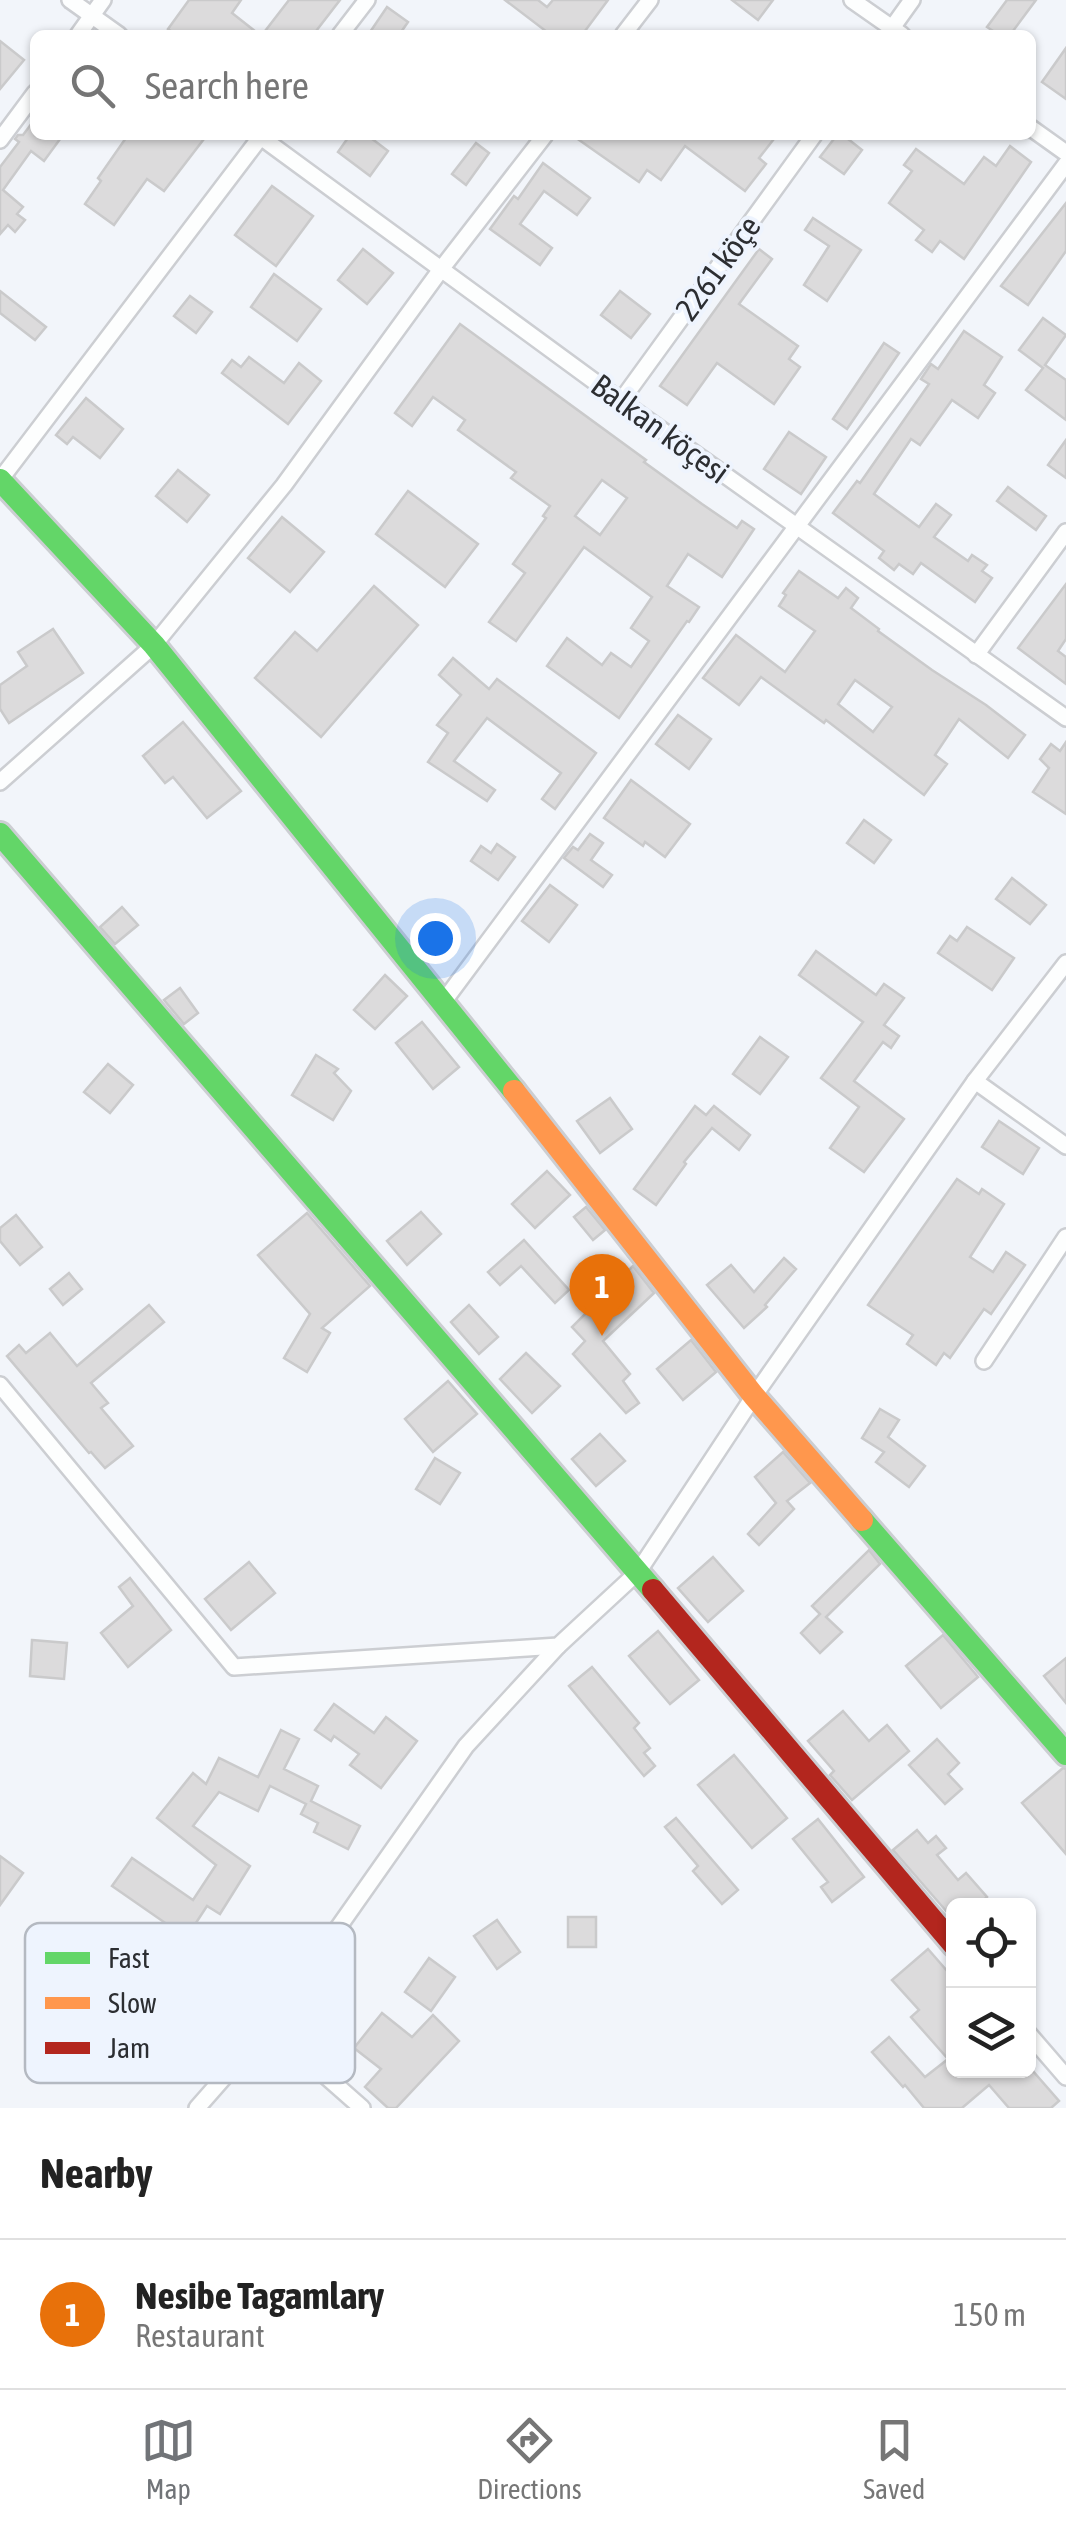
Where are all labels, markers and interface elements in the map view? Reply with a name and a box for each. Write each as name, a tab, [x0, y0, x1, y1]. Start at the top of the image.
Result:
search box	[30, 30, 1036, 140]
icon: search	[65, 58, 120, 113]
text: Search here	[145, 64, 309, 107]
street label: 2261 köçe	[668, 209, 768, 327]
street label: Balkan köçesi	[584, 366, 736, 491]
your location	[410, 913, 461, 964]
pin: 1	[570, 1254, 634, 1336]
map controls	[946, 1898, 1036, 2078]
button: locate	[946, 1898, 1036, 1988]
legend	[25, 1923, 355, 2083]
text: Fast	[108, 1942, 150, 1974]
text: Slow	[108, 1987, 157, 2019]
button: layers	[946, 1988, 1036, 2078]
text: Jam	[108, 2032, 150, 2064]
text: Nearby	[40, 2149, 153, 2197]
text: Nesibe Tagamlary	[135, 2274, 384, 2317]
text: 1	[65, 2296, 80, 2333]
text: 150 m	[953, 2296, 1026, 2333]
text: Restaurant	[135, 2317, 265, 2354]
tab: Map	[141, 2413, 196, 2505]
tab: Directions	[477, 2413, 582, 2505]
tab: Saved	[863, 2413, 925, 2505]

